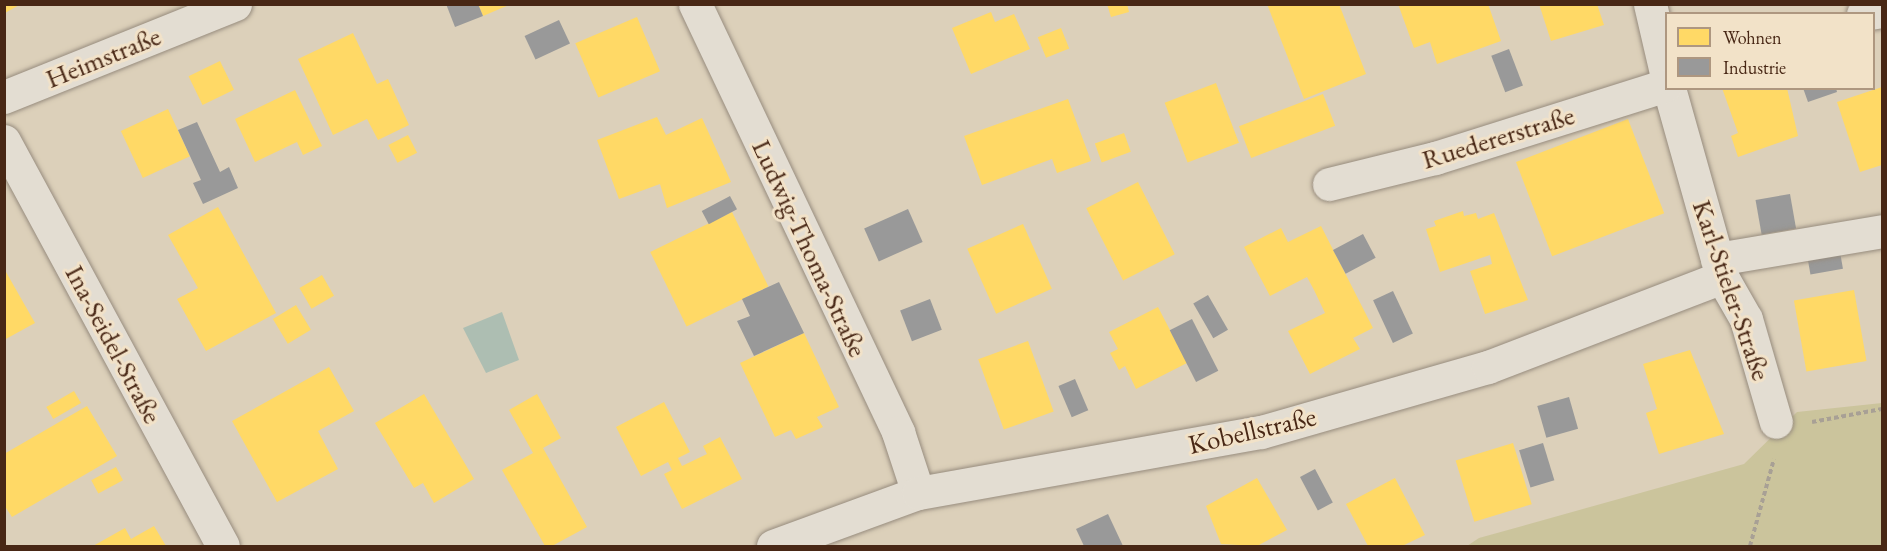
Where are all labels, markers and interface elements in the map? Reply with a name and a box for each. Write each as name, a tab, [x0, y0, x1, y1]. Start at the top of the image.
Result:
legend	[1665, 12, 1875, 90]
street label: Heimstraße	[41, 19, 165, 95]
text: Wohnen	[1723, 26, 1782, 49]
text: Industrie	[1723, 56, 1786, 79]
street label: Ruedererstraße	[1418, 98, 1578, 176]
street label: Ludwig-Thoma-Straße	[745, 134, 875, 362]
street label: Karl-Stieler-Straße	[1686, 196, 1778, 384]
street label: Ina-Seidel-Straße	[59, 259, 169, 429]
street label: Kobellstraße	[1185, 400, 1319, 460]

